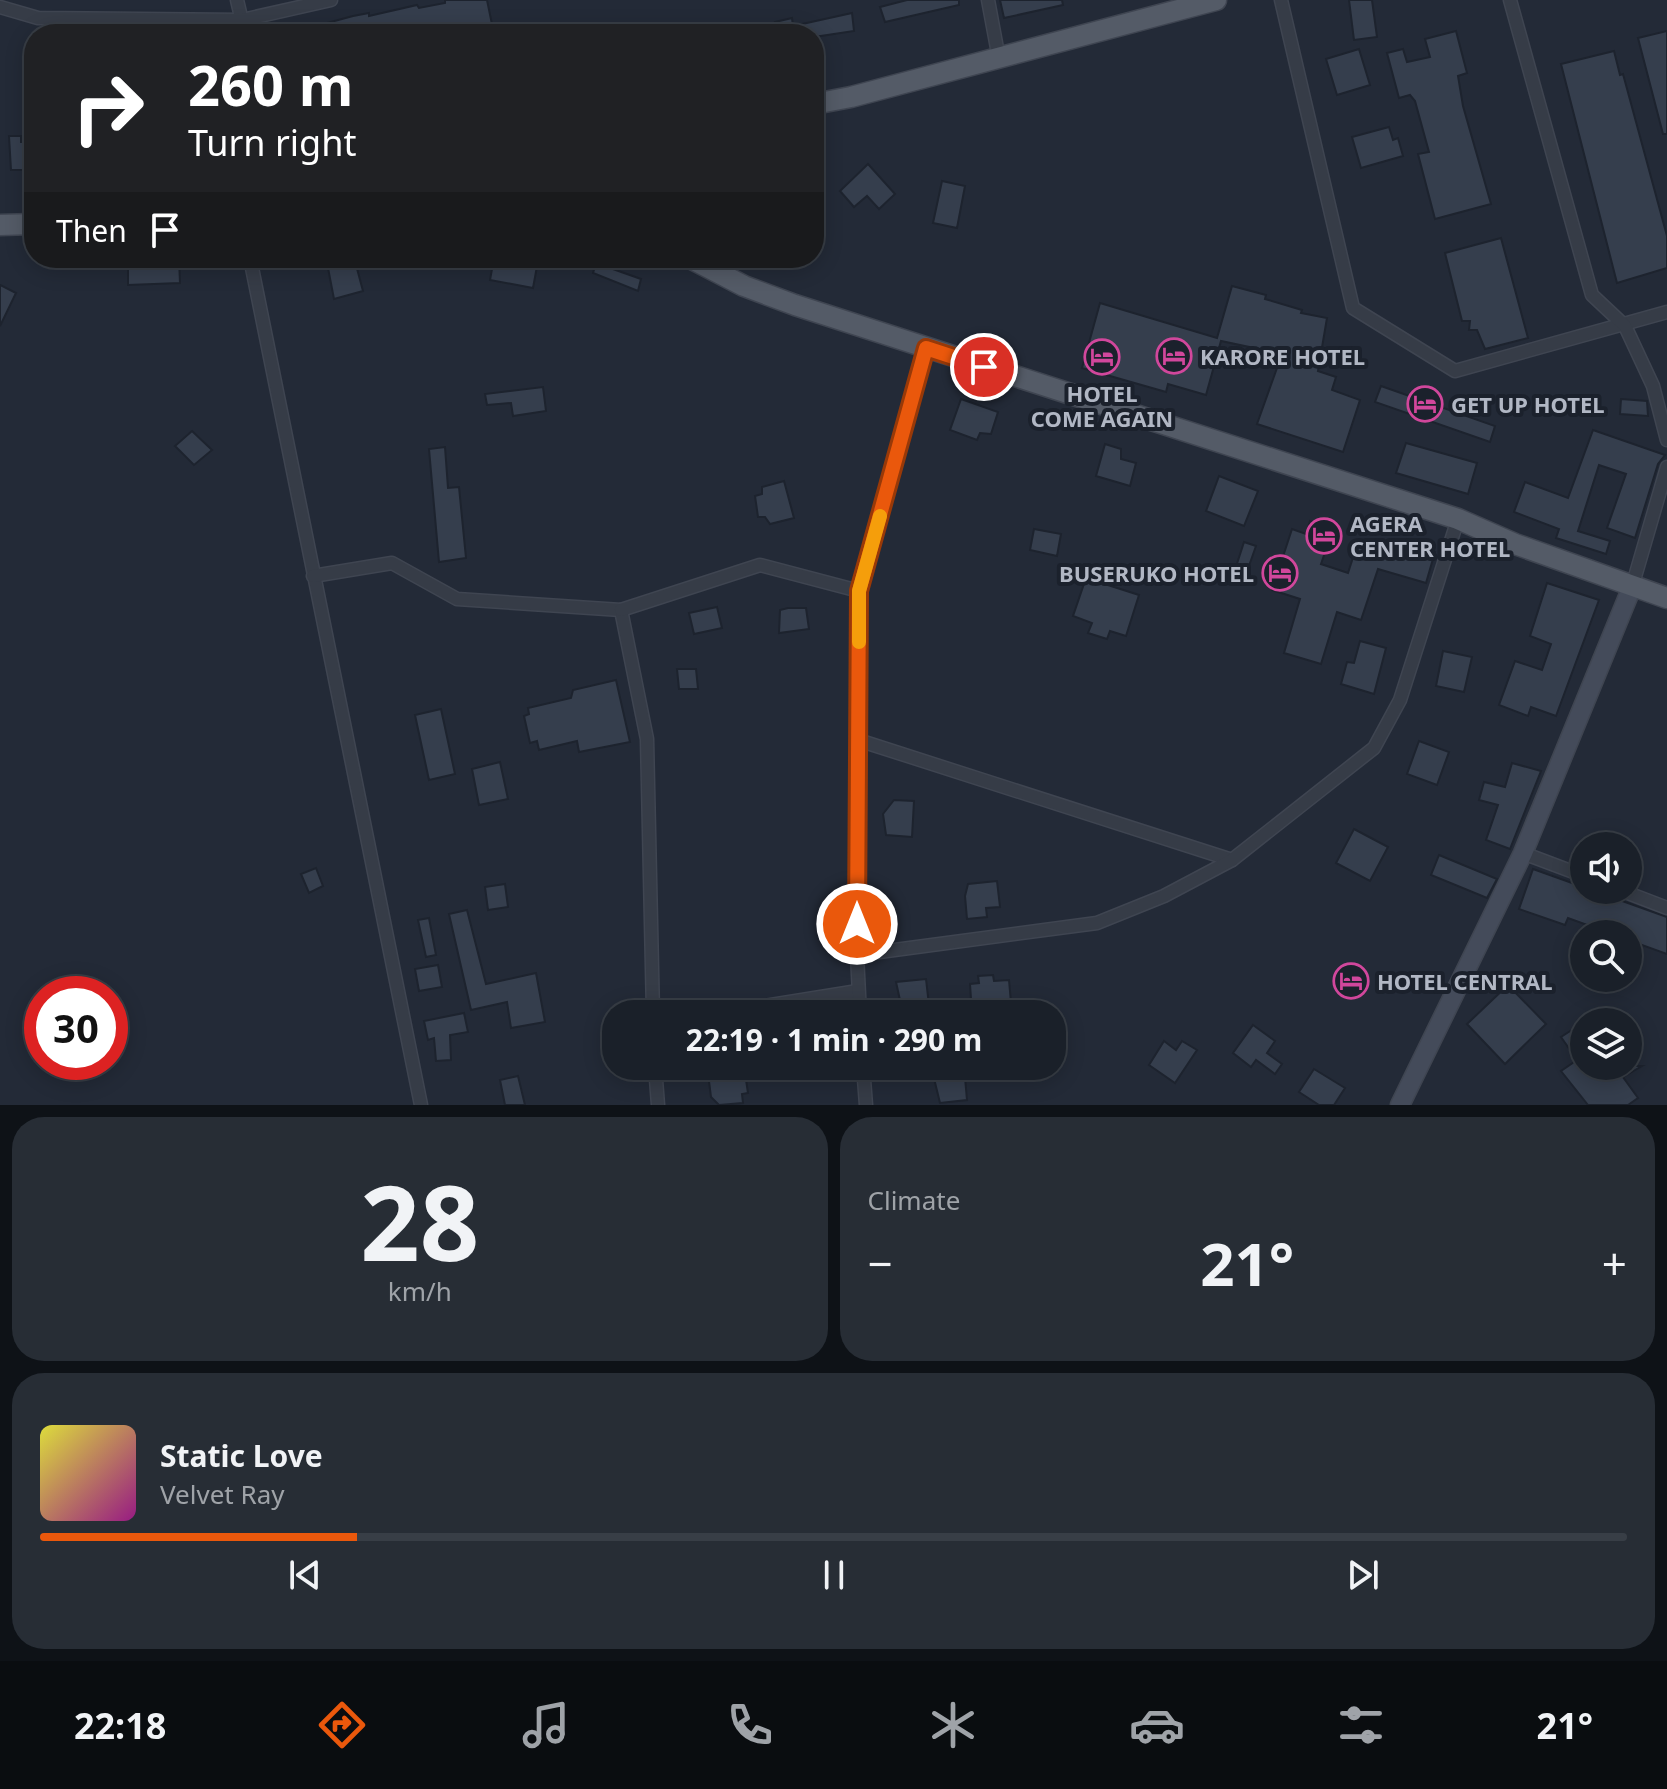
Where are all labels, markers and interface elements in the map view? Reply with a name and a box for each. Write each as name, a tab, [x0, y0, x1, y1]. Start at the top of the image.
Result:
text: 260 m	[188, 46, 353, 122]
icon: right	[56, 56, 160, 160]
text: Turn right	[188, 118, 356, 167]
icon: arrive	[143, 208, 187, 252]
text: Then	[56, 210, 127, 251]
pin	[950, 333, 1018, 401]
hotel icon: KARORE HOTEL	[1155, 337, 1193, 375]
hotel icon: HOTEL COME AGAIN	[1083, 338, 1121, 376]
place label: KARORE HOTEL	[1200, 341, 1365, 371]
icon: arrive	[962, 345, 1006, 389]
place label: HOTEL COME AGAIN	[1031, 378, 1173, 433]
hotel icon: GET UP HOTEL	[1406, 385, 1444, 423]
place label: GET UP HOTEL	[1451, 389, 1605, 419]
place label: AGERA CENTER HOTEL	[1350, 508, 1510, 563]
hotel icon: AGERA CENTER HOTEL	[1305, 517, 1343, 555]
hotel icon: BUSERUKO HOTEL	[1261, 554, 1299, 592]
place label: BUSERUKO HOTEL	[1059, 558, 1254, 588]
map controls	[1570, 832, 1642, 1080]
button: sound	[1570, 832, 1642, 904]
position arrow	[815, 882, 899, 966]
button: search	[1570, 920, 1642, 992]
hotel icon: HOTEL CENTRAL	[1332, 962, 1370, 1000]
place label: HOTEL CENTRAL	[1377, 966, 1553, 996]
speed limit sign: 30	[24, 976, 128, 1080]
button: layers	[1570, 1008, 1642, 1080]
text: 22:19 · 1 min · 290 m	[686, 1019, 982, 1060]
text: 28	[360, 1150, 479, 1291]
text: Climate	[868, 1182, 960, 1218]
text: 21°	[1200, 1222, 1294, 1304]
text: −	[868, 1233, 893, 1293]
text: +	[1602, 1233, 1627, 1293]
text: km/h	[388, 1273, 452, 1309]
text: Static Love	[160, 1435, 323, 1476]
text: Velvet Ray	[160, 1476, 285, 1512]
icon: previous	[283, 1553, 327, 1597]
icon: pause	[812, 1553, 856, 1597]
icon: next	[1341, 1553, 1385, 1597]
icon: directions	[314, 1697, 370, 1753]
icon: music	[518, 1697, 574, 1753]
icon: phone	[722, 1697, 778, 1753]
icon: climate	[925, 1697, 981, 1753]
icon: car	[1129, 1697, 1185, 1753]
icon: filters	[1333, 1697, 1389, 1753]
text: 22:18	[74, 1701, 166, 1750]
text: 21°	[1537, 1701, 1593, 1750]

